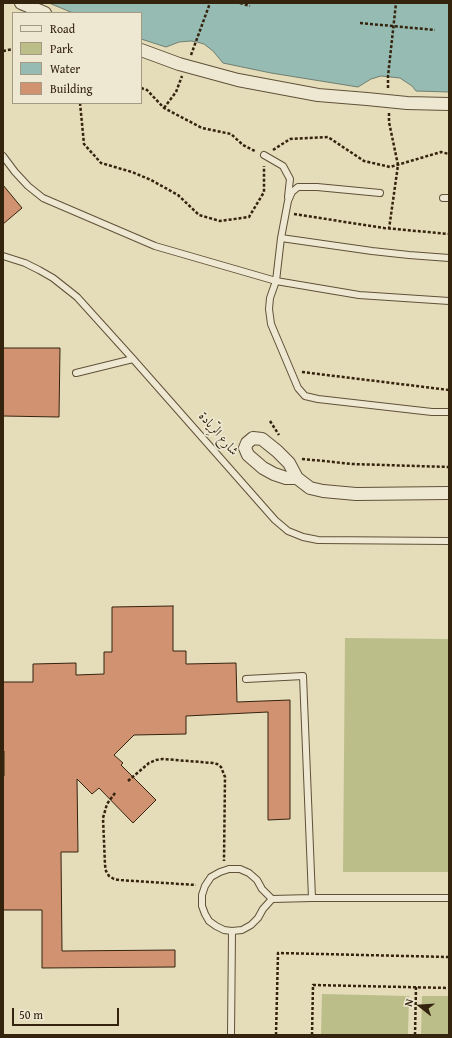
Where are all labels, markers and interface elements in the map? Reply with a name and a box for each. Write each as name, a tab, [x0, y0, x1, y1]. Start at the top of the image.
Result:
legend	[12, 12, 142, 104]
text: Road	[50, 20, 75, 37]
text: Park	[50, 40, 73, 57]
text: Water	[50, 60, 80, 77]
text: Building	[50, 80, 93, 97]
street label: شارع الرِّيادة	[195, 409, 241, 459]
north arrow	[400, 986, 440, 1026]
text: N	[400, 997, 417, 1008]
scale bar	[14, 1000, 121, 1026]
text: 50 m	[19, 1006, 43, 1023]

